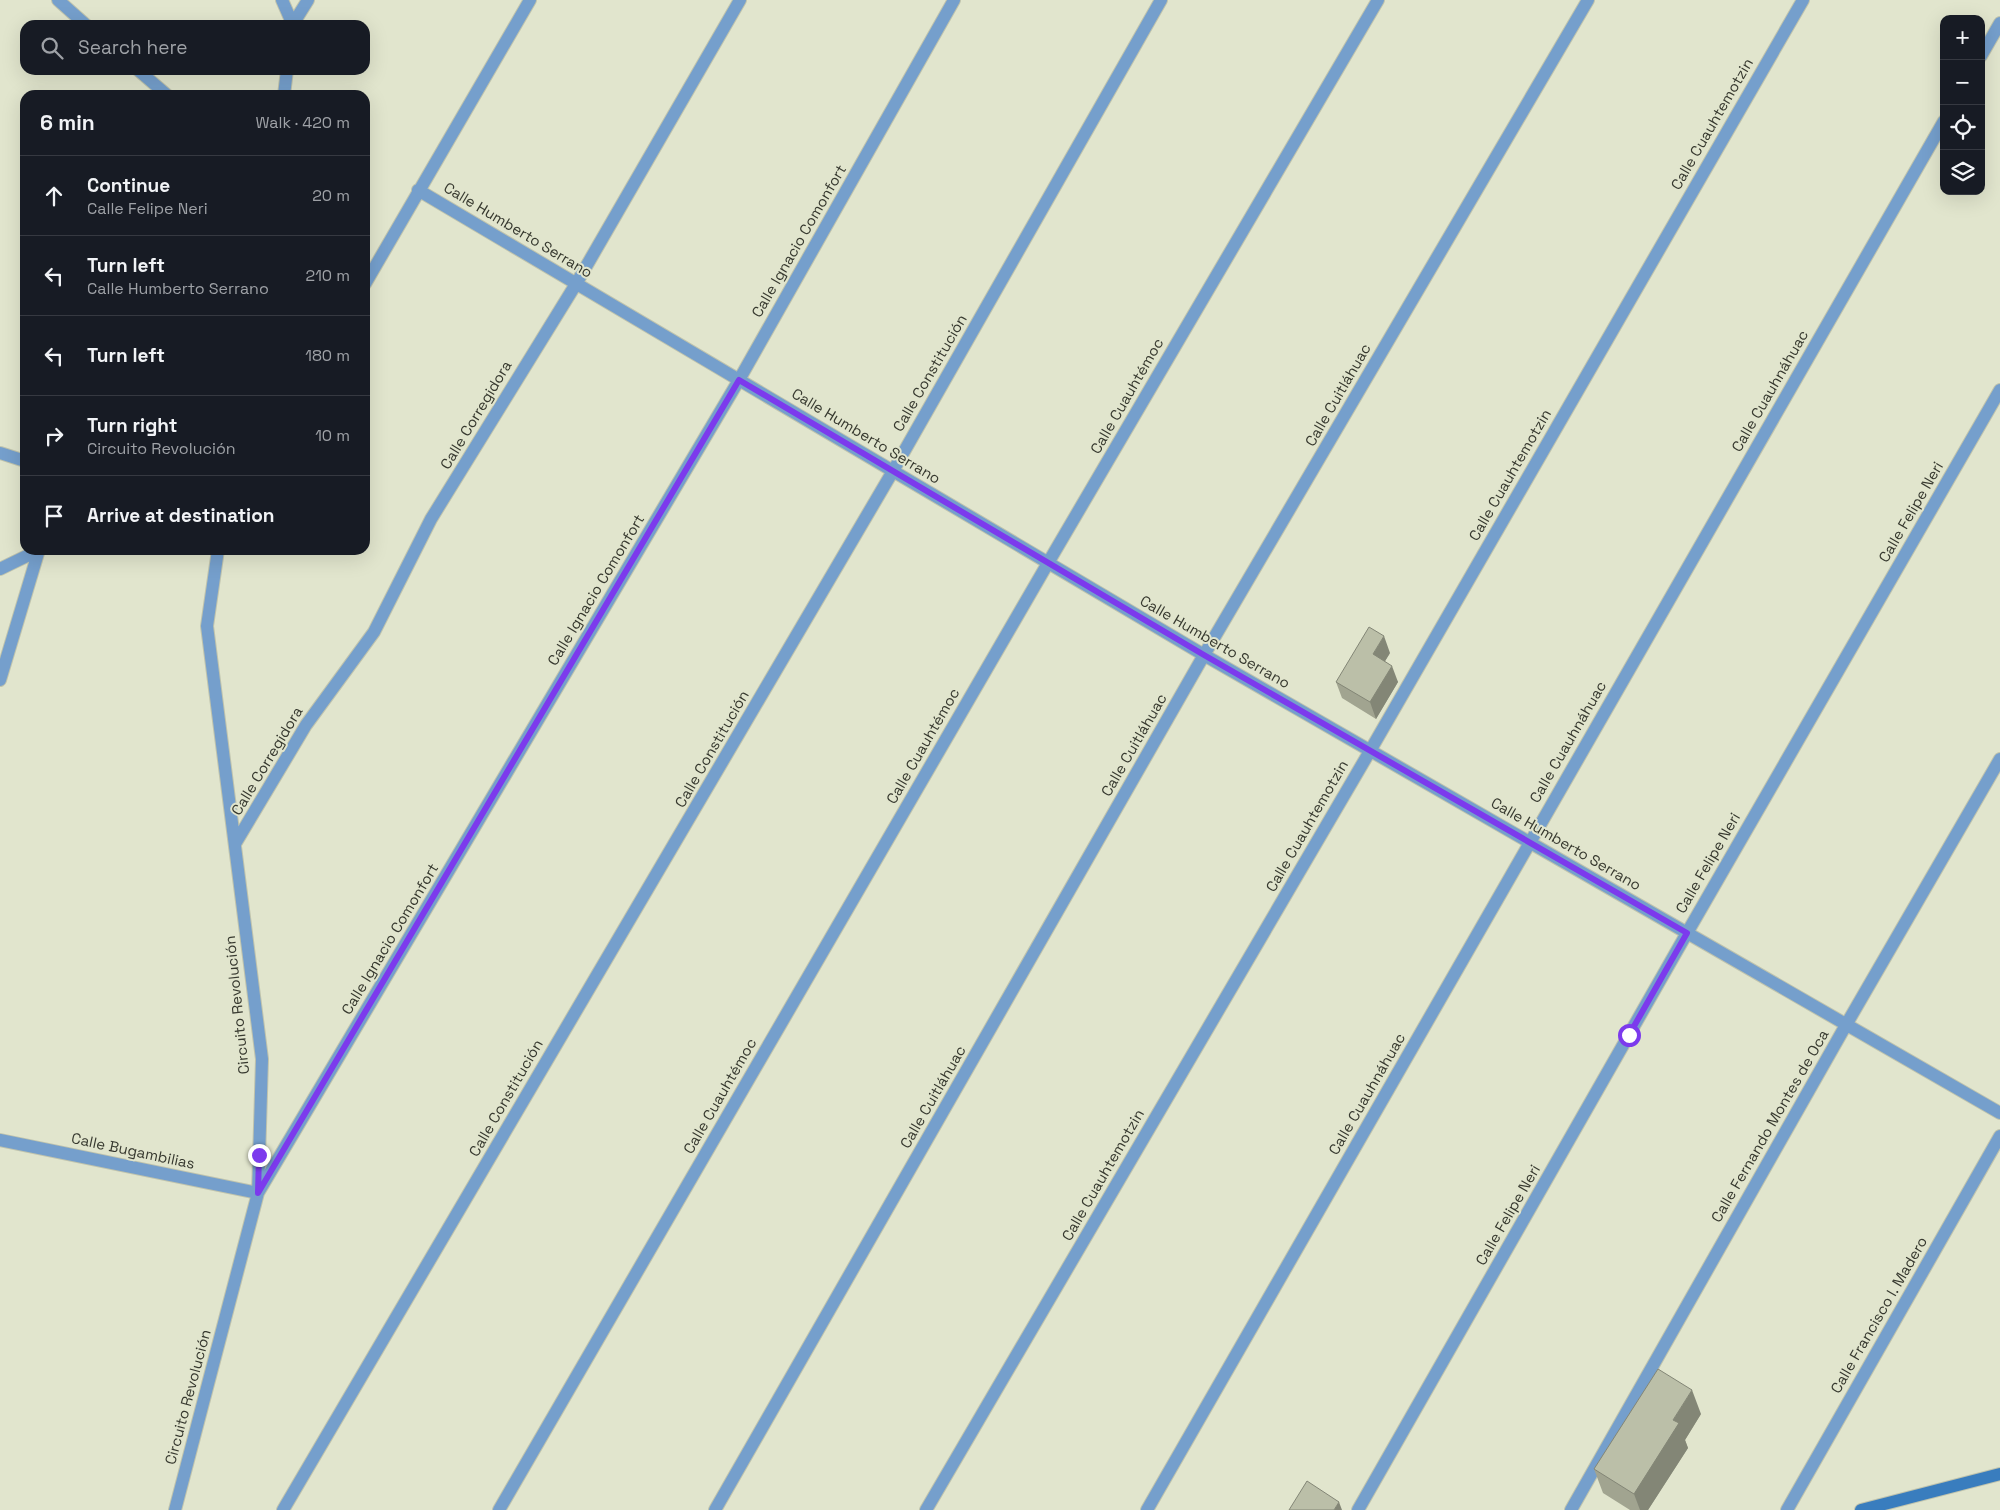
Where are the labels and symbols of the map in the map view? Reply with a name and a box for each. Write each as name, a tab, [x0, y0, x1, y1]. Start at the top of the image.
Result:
street label: Calle Cuauhtemotzin	[1666, 55, 1757, 193]
street label: Calle Ignacio Comonfort	[747, 161, 850, 320]
street label: Calle Humberto Serrano	[440, 178, 596, 282]
street label: Calle Constitución	[888, 311, 971, 435]
street label: Calle Cuauhnáhuac	[1727, 326, 1812, 455]
street label: Calle Cuauhtémoc	[1086, 335, 1167, 457]
street label: Calle Cuitláhuac	[1300, 340, 1375, 450]
street label: Calle Corregidora	[436, 357, 516, 473]
street label: Calle Humberto Serrano	[788, 384, 944, 488]
street label: Calle Cuauhtemotzin	[1464, 406, 1555, 544]
street label: Calle Felipe Neri	[1874, 458, 1947, 565]
street label: Calle Ignacio Comonfort	[543, 511, 648, 669]
street label: Calle Humberto Serrano	[1137, 591, 1294, 692]
street label: Calle Cuauhnáhuac	[1525, 677, 1610, 806]
street label: Calle Cuauhtémoc	[882, 685, 963, 807]
street label: Calle Constitución	[670, 687, 753, 811]
street label: Calle Cuitláhuac	[1096, 690, 1171, 800]
street label: Calle Corregidora	[227, 703, 307, 819]
street label: Calle Cuauhtemotzin	[1261, 757, 1352, 895]
street label: Calle Humberto Serrano	[1488, 793, 1645, 894]
street label: Calle Felipe Neri	[1671, 809, 1744, 916]
street label: Calle Ignacio Comonfort	[337, 860, 442, 1018]
street label: Circuito Revolución	[220, 935, 253, 1075]
route start	[1618, 1024, 1641, 1047]
street label: Calle Fernando Montes de Oca	[1707, 1026, 1833, 1225]
street label: Calle Cuauhnáhuac	[1324, 1029, 1409, 1158]
street label: Calle Cuauhtémoc	[679, 1035, 760, 1157]
street label: Calle Constitución	[464, 1036, 547, 1160]
street label: Calle Cuitláhuac	[895, 1042, 970, 1152]
street label: Calle Cuauhtemotzin	[1057, 1106, 1148, 1244]
street label: Calle Bugambilias	[70, 1128, 197, 1173]
route end	[248, 1144, 271, 1167]
street label: Calle Felipe Neri	[1471, 1161, 1544, 1268]
street label: Calle Francisco I. Madero	[1826, 1233, 1931, 1396]
street label: Circuito Revolución	[160, 1327, 215, 1467]

